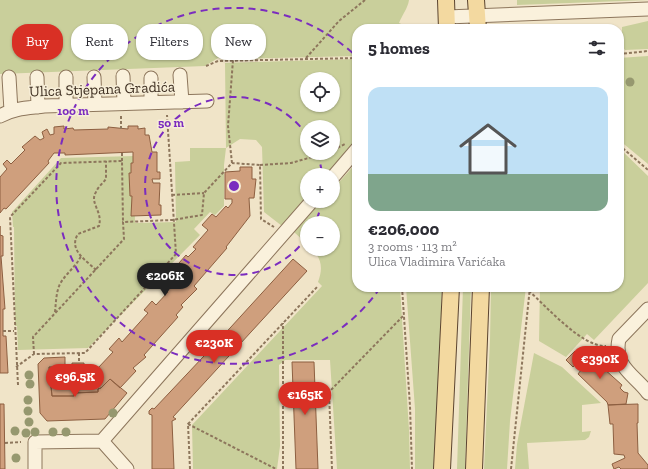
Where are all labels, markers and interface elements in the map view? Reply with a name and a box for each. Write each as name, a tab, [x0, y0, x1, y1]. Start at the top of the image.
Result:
chip: Buy	[12, 24, 63, 60]
chip: Rent	[71, 24, 128, 60]
chip: Filters	[136, 24, 203, 60]
chip: New	[211, 24, 266, 60]
icon: filters	[586, 37, 608, 59]
text: 5 homes	[368, 38, 430, 58]
map controls	[300, 72, 340, 256]
button: locate	[300, 72, 340, 112]
street label: Ulica Stjepana Gradića	[29, 77, 175, 101]
text: 100 m	[57, 104, 89, 118]
icon: home	[452, 113, 524, 185]
text: 50 m	[158, 116, 184, 130]
button: layers	[300, 120, 340, 160]
button: +	[300, 168, 340, 208]
centre of rings	[227, 179, 241, 193]
button: −	[300, 216, 340, 256]
text: €206,000	[368, 219, 439, 239]
text: 3 rooms · 113 m²	[368, 239, 457, 254]
text: Ulica Vladimira Varićaka	[368, 254, 506, 269]
pin: €206K	[137, 263, 193, 297]
text: €206K	[146, 268, 184, 283]
pin: €230K	[186, 330, 242, 364]
text: €230K	[195, 335, 233, 350]
pin: €390K	[572, 346, 628, 380]
text: €390K	[581, 351, 619, 366]
pin: €96.5K	[42, 364, 108, 398]
text: €96.5K	[55, 369, 95, 384]
pin: €165K	[277, 382, 333, 416]
text: €165K	[287, 387, 323, 402]

